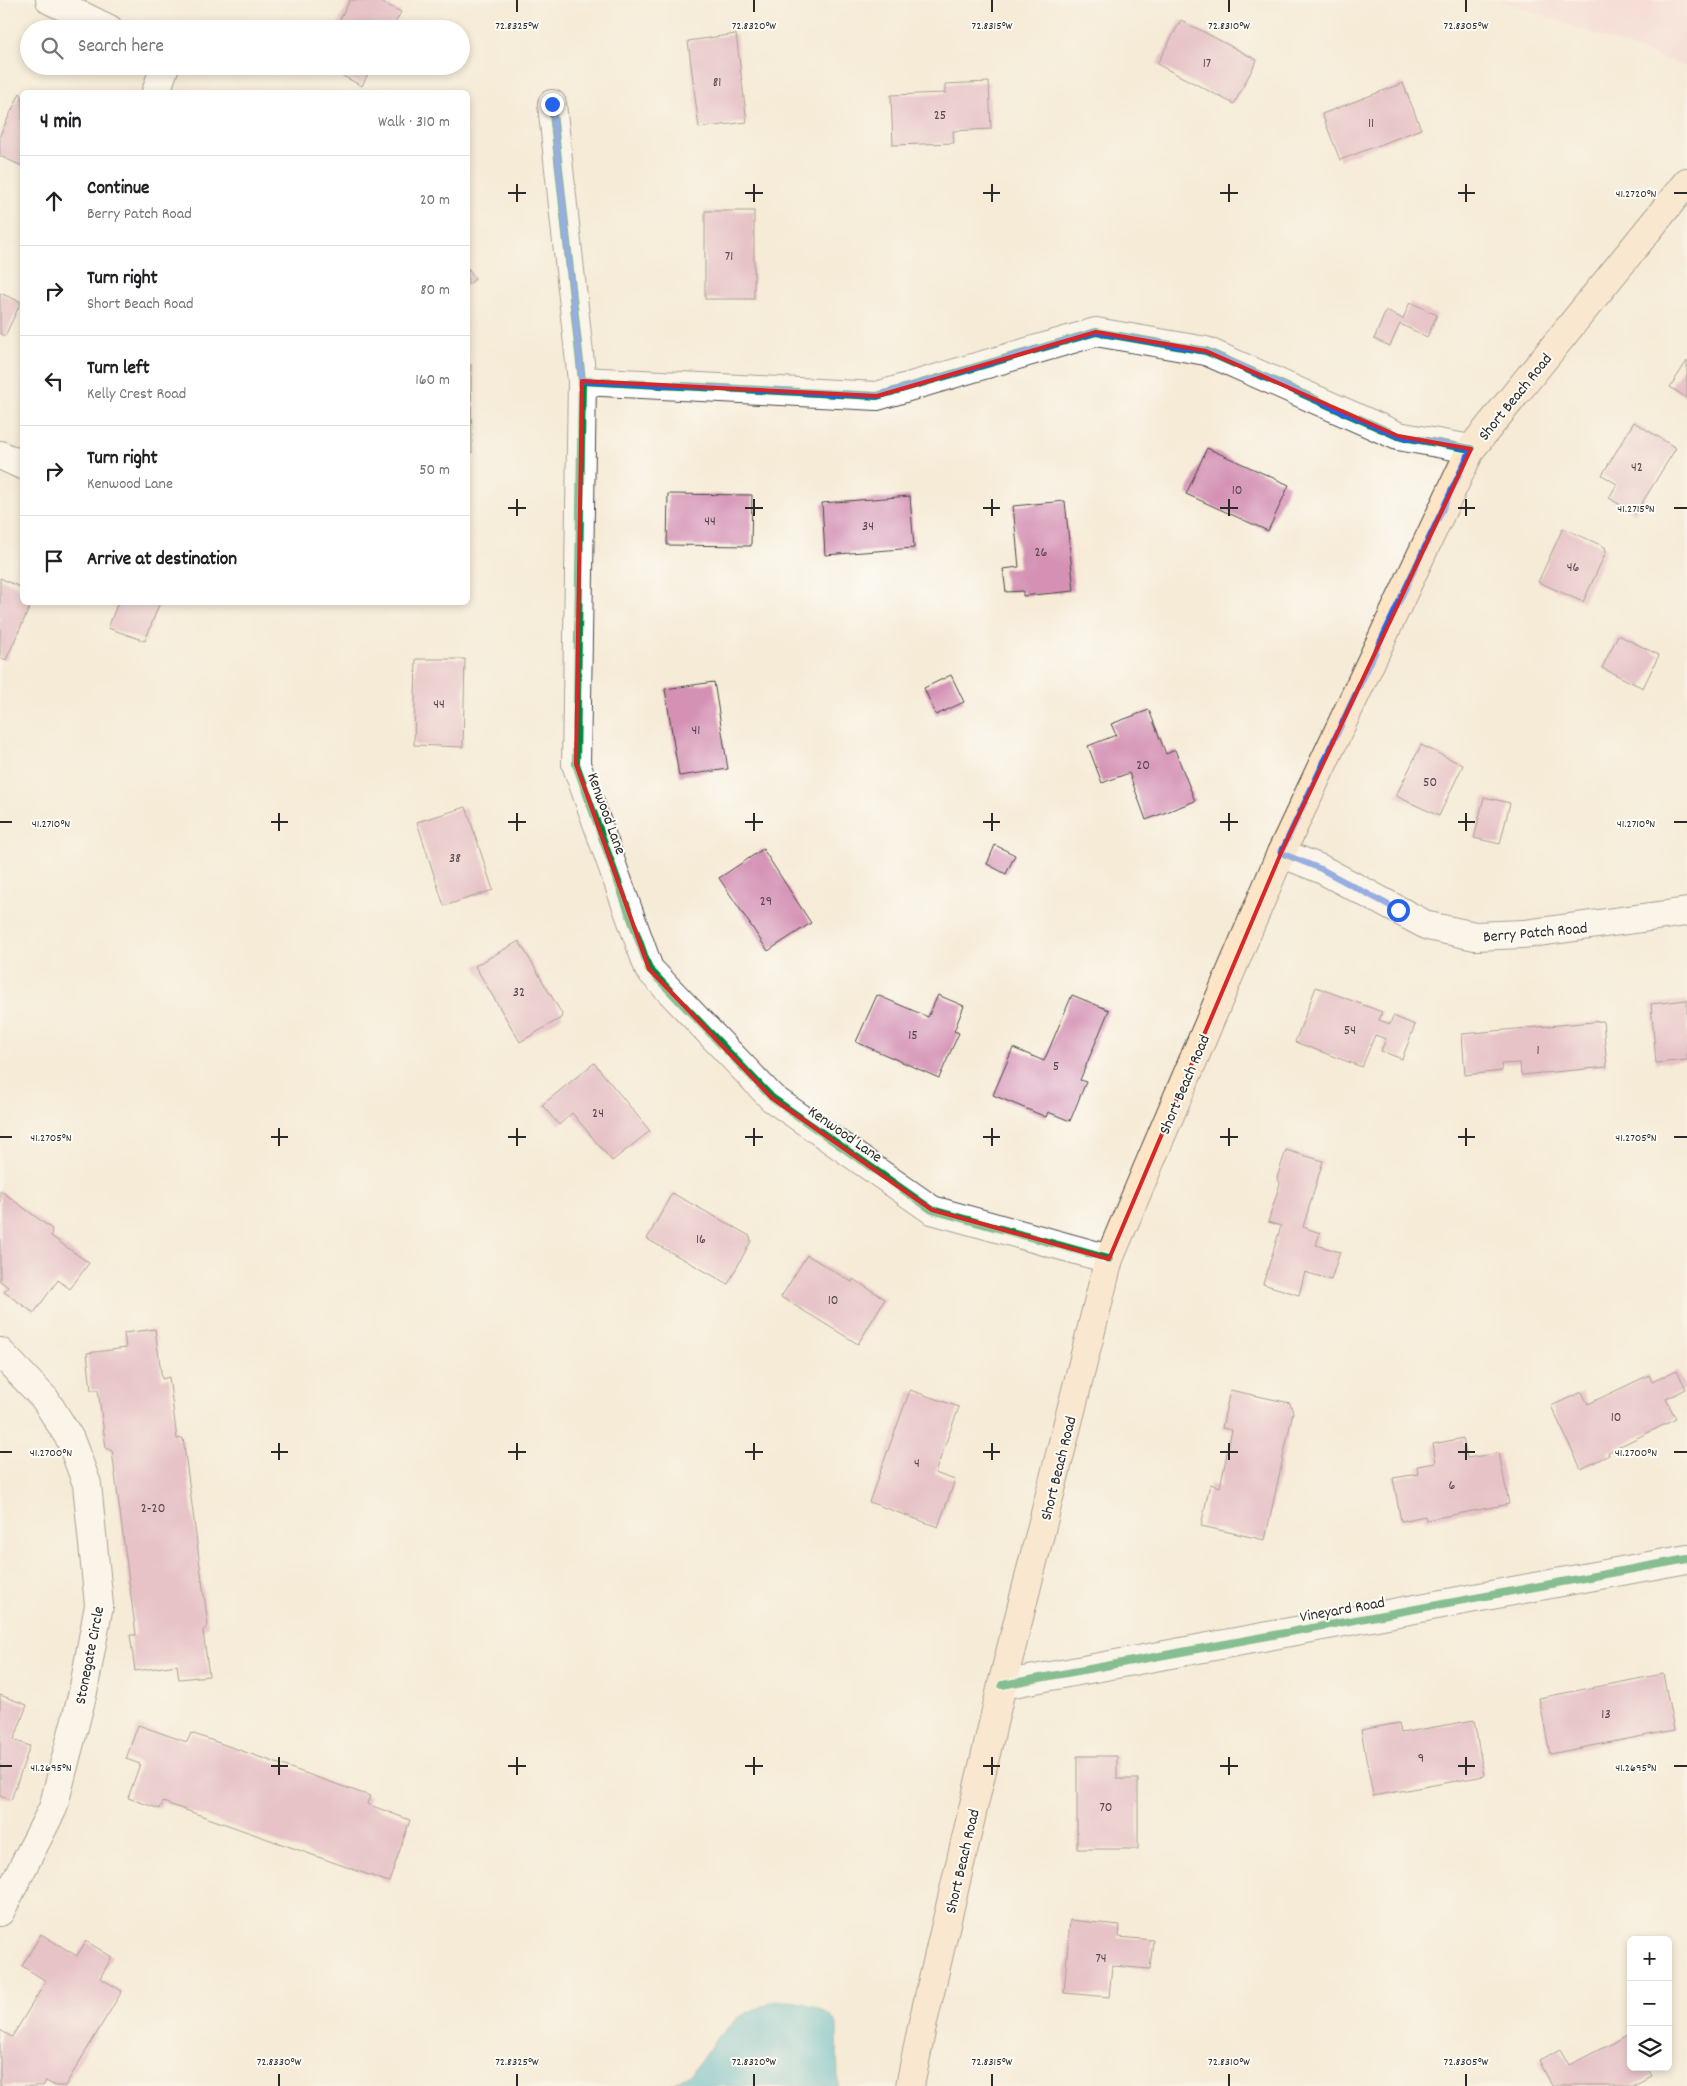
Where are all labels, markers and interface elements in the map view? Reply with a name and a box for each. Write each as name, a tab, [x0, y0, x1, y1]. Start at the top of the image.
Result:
text: 72.8325°W	[495, 18, 539, 35]
text: 72.8320°W	[732, 18, 776, 35]
text: 72.8315°W	[972, 18, 1013, 35]
text: 72.8310°W	[1208, 18, 1250, 35]
text: 72.8305°W	[1444, 18, 1489, 35]
search box	[20, 20, 470, 75]
icon: search	[38, 34, 66, 62]
text: Search here	[78, 34, 164, 61]
house number: 17	[1203, 54, 1211, 74]
house number: 81	[713, 73, 721, 93]
route end	[541, 93, 564, 116]
house number: 25	[934, 106, 946, 126]
text: 4 min	[40, 108, 82, 138]
text: Walk · 310 m	[378, 111, 450, 134]
house number: 11	[1368, 114, 1374, 134]
text: Continue	[87, 176, 149, 203]
text: 41.2720°N	[1615, 186, 1657, 203]
icon: ahead	[40, 187, 68, 215]
text: 20 m	[420, 189, 450, 212]
text: Berry Patch Road	[87, 203, 192, 226]
house number: 71	[725, 247, 733, 267]
text: Turn right	[87, 266, 158, 293]
icon: right	[40, 277, 68, 305]
text: 80 m	[420, 279, 450, 302]
text: Short Beach Road	[87, 293, 193, 316]
street label: Short Beach Road	[1473, 349, 1558, 446]
text: Turn left	[87, 356, 150, 383]
icon: left	[40, 367, 68, 395]
text: 160 m	[415, 369, 450, 392]
text: Kelly Crest Road	[87, 383, 186, 406]
text: Turn right	[87, 446, 158, 473]
icon: right	[40, 457, 68, 485]
house number: 42	[1631, 458, 1643, 478]
text: 50 m	[419, 459, 450, 482]
text: Kenwood Lane	[87, 473, 173, 496]
house number: 10	[1232, 481, 1242, 501]
text: 41.2715°N	[1617, 501, 1655, 518]
house number: 44	[704, 512, 716, 532]
house number: 34	[862, 517, 874, 537]
house number: 26	[1035, 543, 1048, 563]
icon: arrive	[40, 547, 68, 575]
text: Arrive at destination	[87, 547, 237, 574]
house number: 46	[1567, 558, 1579, 578]
house number: 44	[433, 695, 445, 715]
house number: 41	[692, 721, 700, 741]
house number: 20	[1136, 756, 1150, 776]
street label: Kenwood Lane	[580, 770, 631, 858]
house number: 50	[1423, 773, 1437, 793]
text: 41.2710°N	[32, 816, 70, 833]
text: 41.2710°N	[1617, 816, 1655, 833]
house number: 38	[449, 849, 461, 869]
house number: 29	[760, 892, 772, 912]
route start	[1387, 899, 1410, 922]
street label: Berry Patch Road	[1482, 917, 1588, 950]
house number: 32	[513, 983, 525, 1003]
house number: 54	[1344, 1021, 1356, 1041]
house number: 15	[908, 1026, 918, 1046]
street label: Short Beach Road	[1154, 1031, 1217, 1138]
house number: 1	[1536, 1041, 1540, 1061]
house number: 5	[1053, 1057, 1059, 1077]
street label: Kenwood Lane	[803, 1101, 886, 1169]
house number: 24	[592, 1104, 604, 1124]
text: 41.2705°N	[30, 1130, 72, 1147]
text: 41.2705°N	[1615, 1130, 1657, 1147]
house number: 16	[696, 1230, 706, 1250]
house number: 10	[828, 1291, 838, 1311]
house number: 10	[1611, 1408, 1621, 1428]
street label: Short Beach Road	[1035, 1414, 1083, 1523]
text: 41.2700°N	[30, 1445, 72, 1462]
text: 41.2700°N	[1615, 1445, 1657, 1462]
house number: 4	[914, 1454, 920, 1474]
house number: 6	[1449, 1476, 1456, 1496]
house number: 2-20	[141, 1499, 165, 1519]
street label: Vineyard Road	[1298, 1592, 1387, 1629]
street label: Stonegate Circle	[70, 1604, 111, 1707]
house number: 13	[1601, 1705, 1611, 1725]
house number: 9	[1418, 1749, 1424, 1769]
text: 41.2695°N	[30, 1760, 72, 1777]
text: 41.2695°N	[1615, 1760, 1657, 1777]
house number: 70	[1100, 1798, 1113, 1818]
street label: Short Beach Road	[940, 1807, 987, 1916]
map controls	[1627, 1936, 1672, 2071]
button: +	[1627, 1936, 1672, 1981]
house number: 74	[1095, 1949, 1107, 1969]
button: −	[1627, 1981, 1672, 2026]
button: layers	[1627, 2026, 1672, 2071]
text: 72.8330°W	[257, 2054, 301, 2071]
text: 72.8325°W	[495, 2054, 539, 2071]
text: 72.8320°W	[732, 2054, 776, 2071]
text: 72.8315°W	[972, 2054, 1013, 2071]
text: 72.8310°W	[1208, 2054, 1250, 2071]
text: 72.8305°W	[1444, 2054, 1489, 2071]

